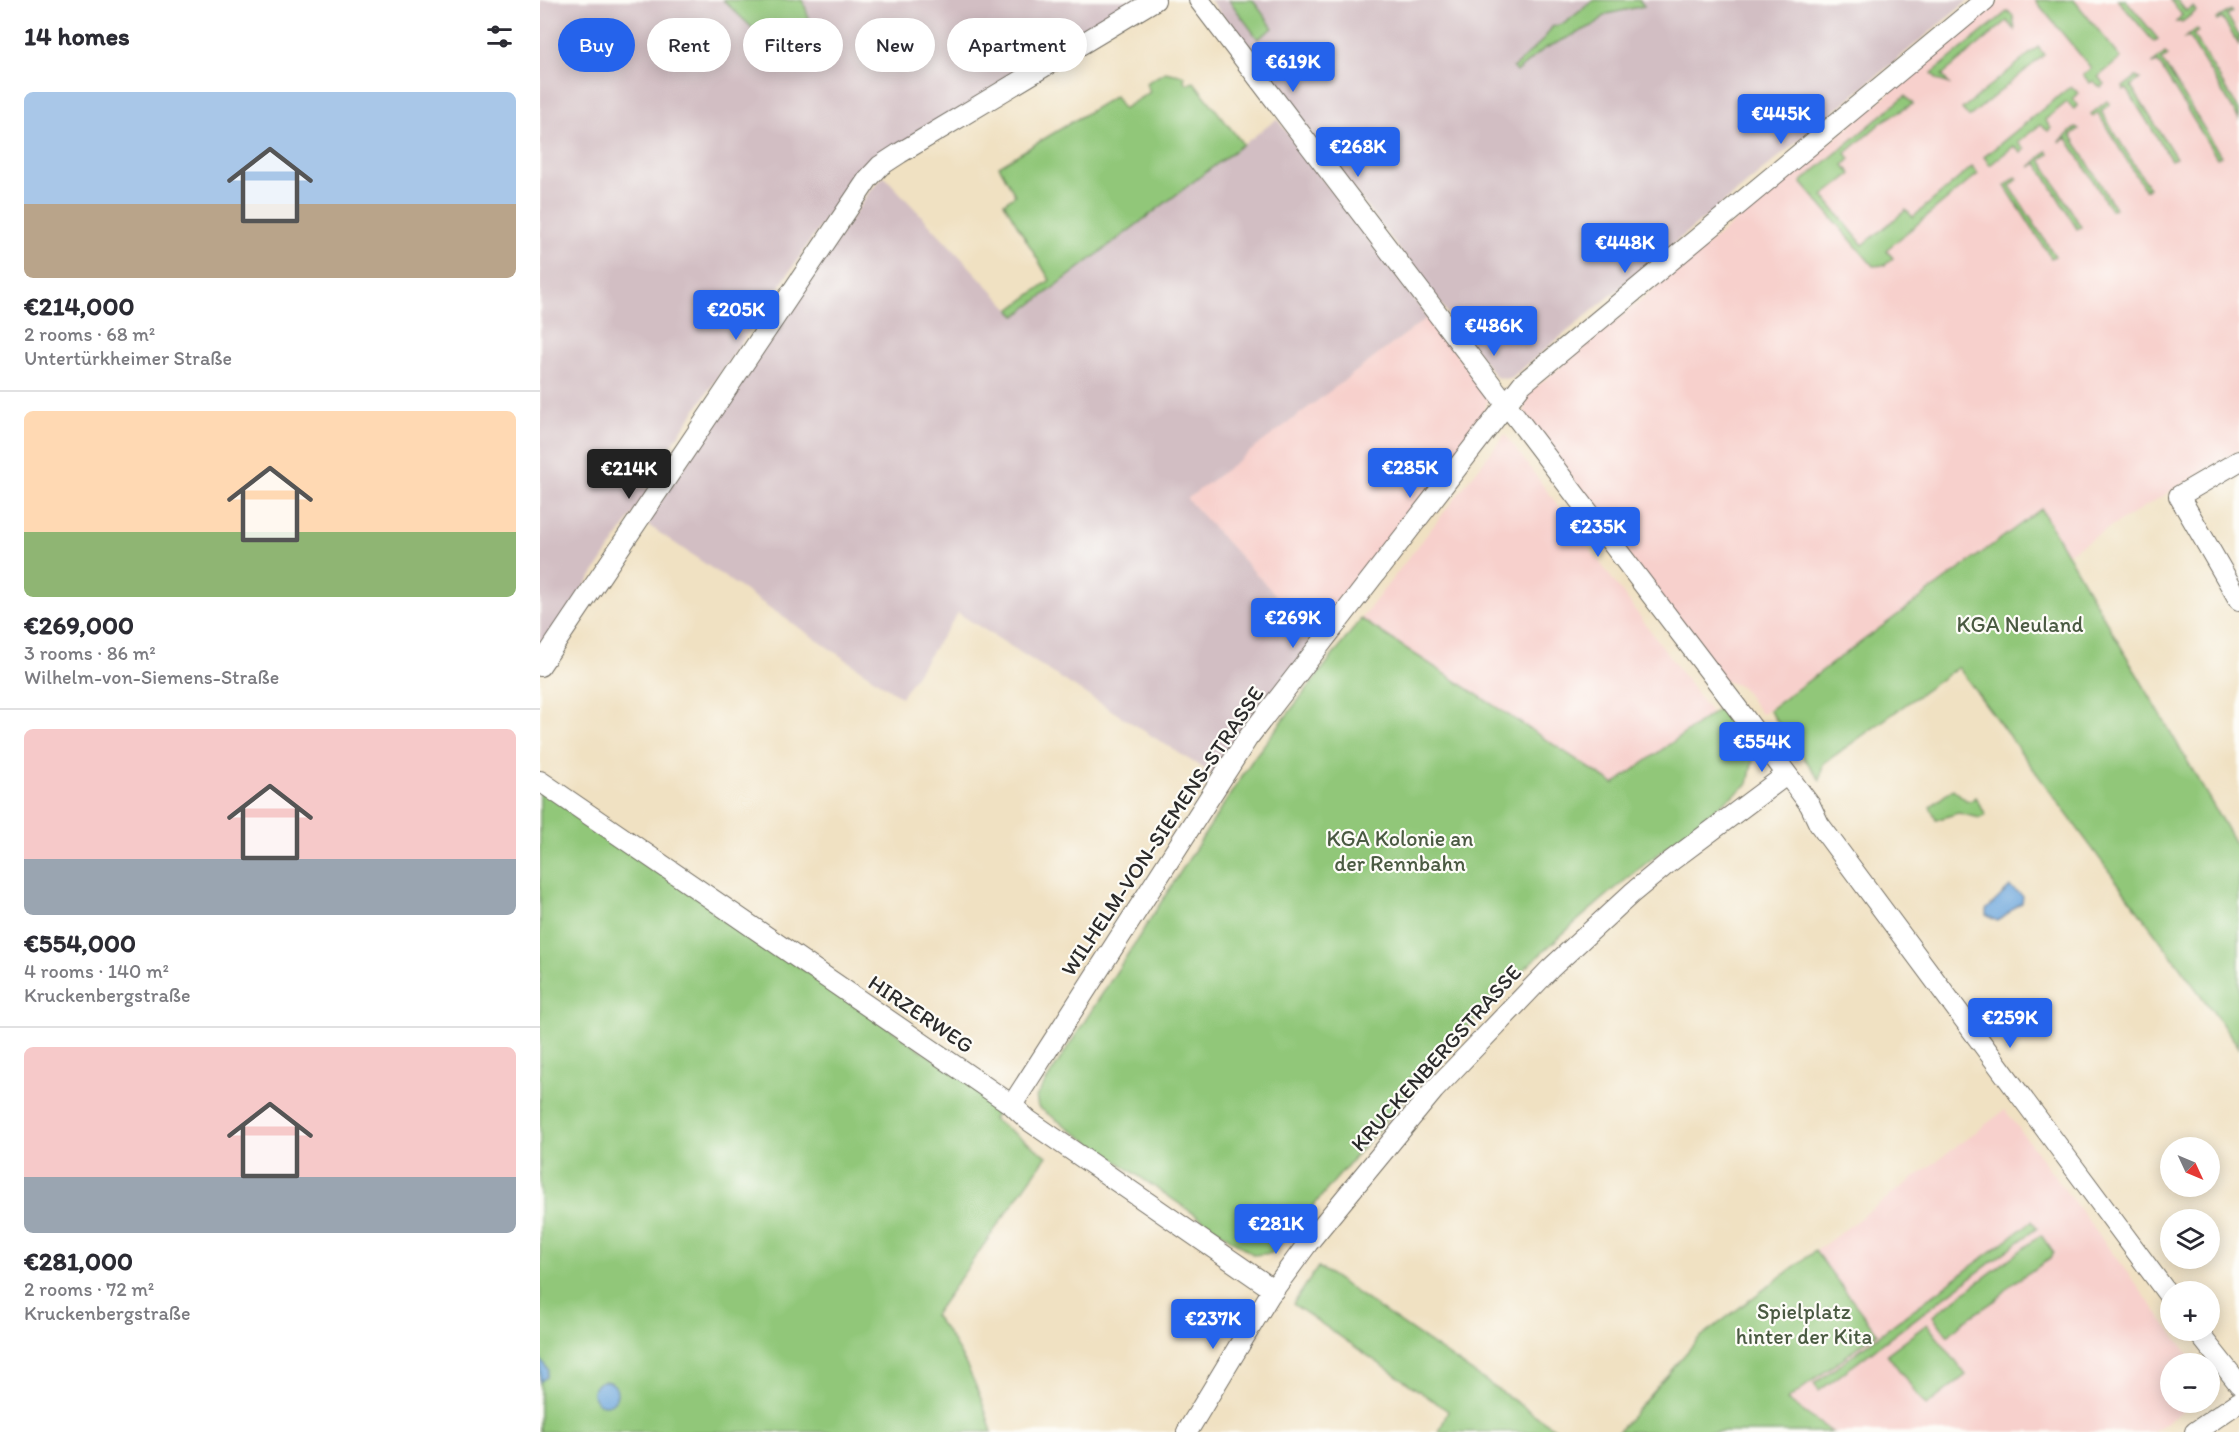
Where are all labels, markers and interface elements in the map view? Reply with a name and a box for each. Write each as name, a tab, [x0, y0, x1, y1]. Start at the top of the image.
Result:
chip: Buy	[558, 18, 635, 72]
chip: Rent	[647, 18, 731, 72]
chip: Filters	[743, 18, 843, 72]
chip: New	[855, 18, 935, 72]
chip: Apartment	[947, 18, 1087, 72]
text: 14 homes	[24, 20, 130, 52]
icon: filters	[483, 20, 516, 53]
pin: €619K	[1251, 42, 1335, 93]
text: €619K	[1266, 49, 1320, 73]
pin: €445K	[1739, 94, 1823, 145]
text: €445K	[1752, 101, 1810, 125]
pin: €268K	[1316, 127, 1400, 178]
icon: home	[216, 131, 324, 239]
text: €268K	[1330, 134, 1386, 158]
pin: €448K	[1583, 223, 1667, 274]
text: €448K	[1595, 230, 1655, 254]
text: €214,000	[24, 290, 134, 322]
pin: €205K	[694, 290, 778, 341]
text: €205K	[707, 297, 765, 321]
pin: €486K	[1452, 306, 1536, 357]
text: €486K	[1465, 313, 1523, 337]
text: 2 rooms · 68 m²	[24, 322, 155, 346]
text: Untertürkheimer Straße	[24, 346, 232, 370]
pin: €285K	[1368, 448, 1452, 499]
pin: €214K	[587, 449, 671, 500]
icon: home	[216, 450, 324, 558]
text: €285K	[1382, 455, 1438, 479]
text: €214K	[601, 456, 657, 480]
pin: €235K	[1556, 507, 1640, 558]
text: €235K	[1570, 514, 1626, 538]
pin: €269K	[1251, 598, 1335, 649]
text: €269K	[1265, 605, 1321, 629]
text: €269,000	[24, 609, 134, 641]
park label: KGA Neuland	[1957, 611, 2084, 638]
text: 3 rooms · 86 m²	[24, 641, 156, 665]
text: Wilhelm-von-Siemens-Straße	[24, 665, 279, 689]
street label: WILHELM-VON-SIEMENS-STRASSE	[1055, 681, 1269, 981]
pin: €554K	[1720, 722, 1804, 773]
text: €554K	[1733, 729, 1791, 753]
icon: home	[216, 768, 324, 876]
park label: KGA Kolonie an der Rennbahn	[1326, 825, 1474, 877]
text: €554,000	[24, 927, 136, 959]
text: 4 rooms · 140 m²	[24, 959, 169, 983]
street label: KRUCKENBERGSTRASSE	[1345, 959, 1527, 1157]
street label: HIRZERWEG	[863, 969, 979, 1059]
text: Kruckenbergstraße	[24, 983, 191, 1007]
pin: €259K	[1968, 998, 2052, 1049]
text: €259K	[1982, 1005, 2038, 1029]
icon: home	[216, 1086, 324, 1194]
north arrow	[2160, 1137, 2220, 1197]
map controls	[2160, 1137, 2220, 1413]
pin: €281K	[1234, 1204, 1318, 1255]
button: layers	[2160, 1209, 2220, 1269]
text: €281K	[1249, 1211, 1303, 1235]
text: €281,000	[24, 1245, 133, 1277]
text: 2 rooms · 72 m²	[24, 1277, 154, 1301]
button: +	[2160, 1281, 2220, 1341]
park label: Spielplatz hinter der Kita	[1736, 1298, 1872, 1350]
pin: €237K	[1171, 1299, 1255, 1350]
text: Kruckenbergstraße	[24, 1301, 191, 1325]
text: €237K	[1185, 1306, 1241, 1330]
button: −	[2160, 1353, 2220, 1413]

